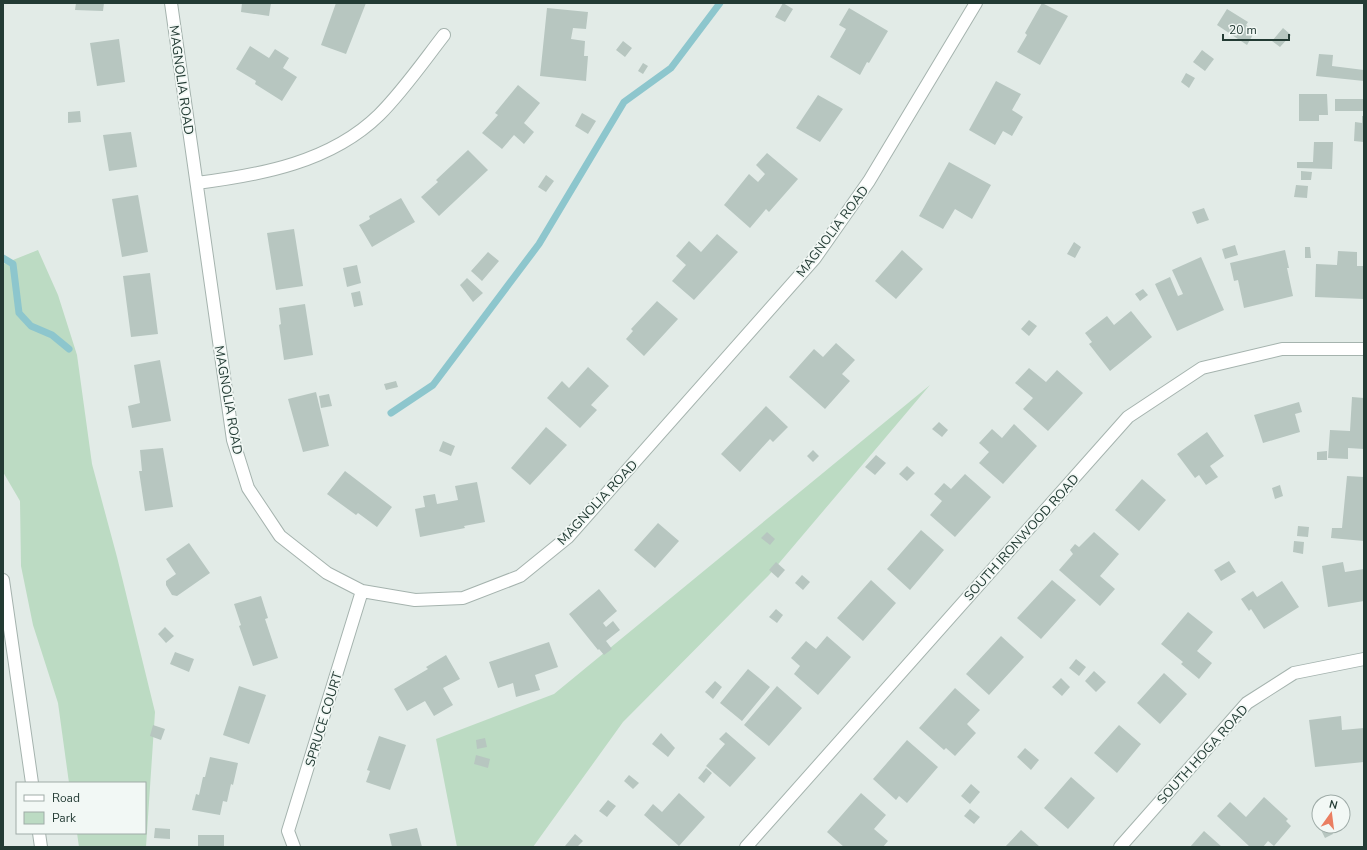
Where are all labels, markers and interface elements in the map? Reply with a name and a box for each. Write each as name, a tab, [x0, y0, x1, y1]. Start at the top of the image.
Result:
scale bar	[1223, 16, 1289, 42]
text: 20 m	[1229, 22, 1257, 38]
street label: MAGNOLIA ROAD	[164, 24, 198, 136]
street label: MAGNOLIA ROAD	[792, 182, 873, 281]
street label: MAGNOLIA ROAD	[210, 344, 246, 456]
street label: MAGNOLIA ROAD	[554, 456, 642, 549]
street label: SOUTH IRONWOOD ROAD	[960, 470, 1084, 605]
street label: SPRUCE COURT	[301, 670, 347, 769]
street label: SOUTH HOGA ROAD	[1153, 701, 1252, 808]
legend	[16, 782, 146, 834]
text: Road	[52, 790, 80, 806]
north arrow	[1311, 794, 1351, 834]
text: N	[1327, 797, 1339, 813]
text: Park	[52, 810, 77, 826]

